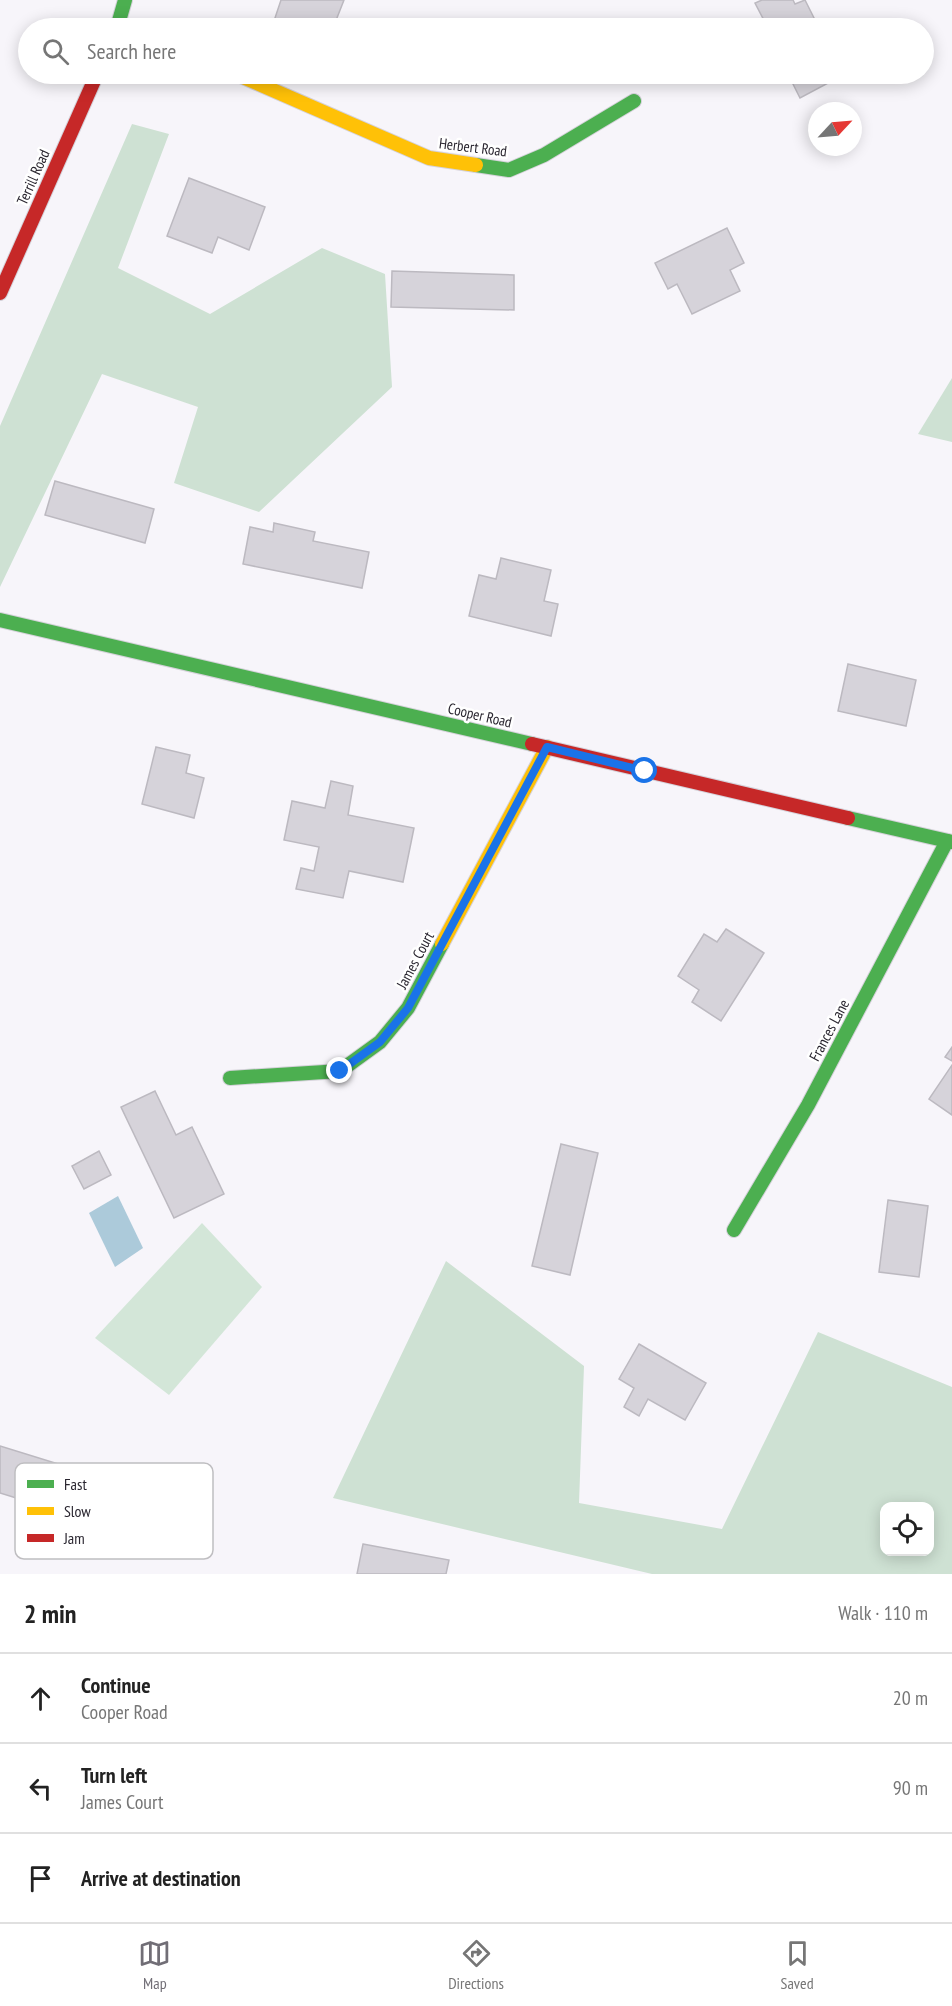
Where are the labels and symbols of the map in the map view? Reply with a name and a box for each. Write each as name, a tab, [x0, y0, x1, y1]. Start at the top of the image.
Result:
north arrow	[808, 102, 862, 156]
street label: Herbert Road	[438, 133, 508, 161]
street label: Terrill Road	[12, 146, 54, 208]
street label: Cooper Road	[446, 698, 514, 732]
route start	[631, 757, 657, 783]
street label: James Court	[392, 928, 438, 993]
street label: Frances Lane	[805, 996, 853, 1064]
route end	[326, 1057, 352, 1083]
legend	[15, 1463, 213, 1559]
text: Fast	[64, 1474, 87, 1494]
text: Slow	[64, 1501, 91, 1521]
text: Jam	[63, 1528, 85, 1548]

